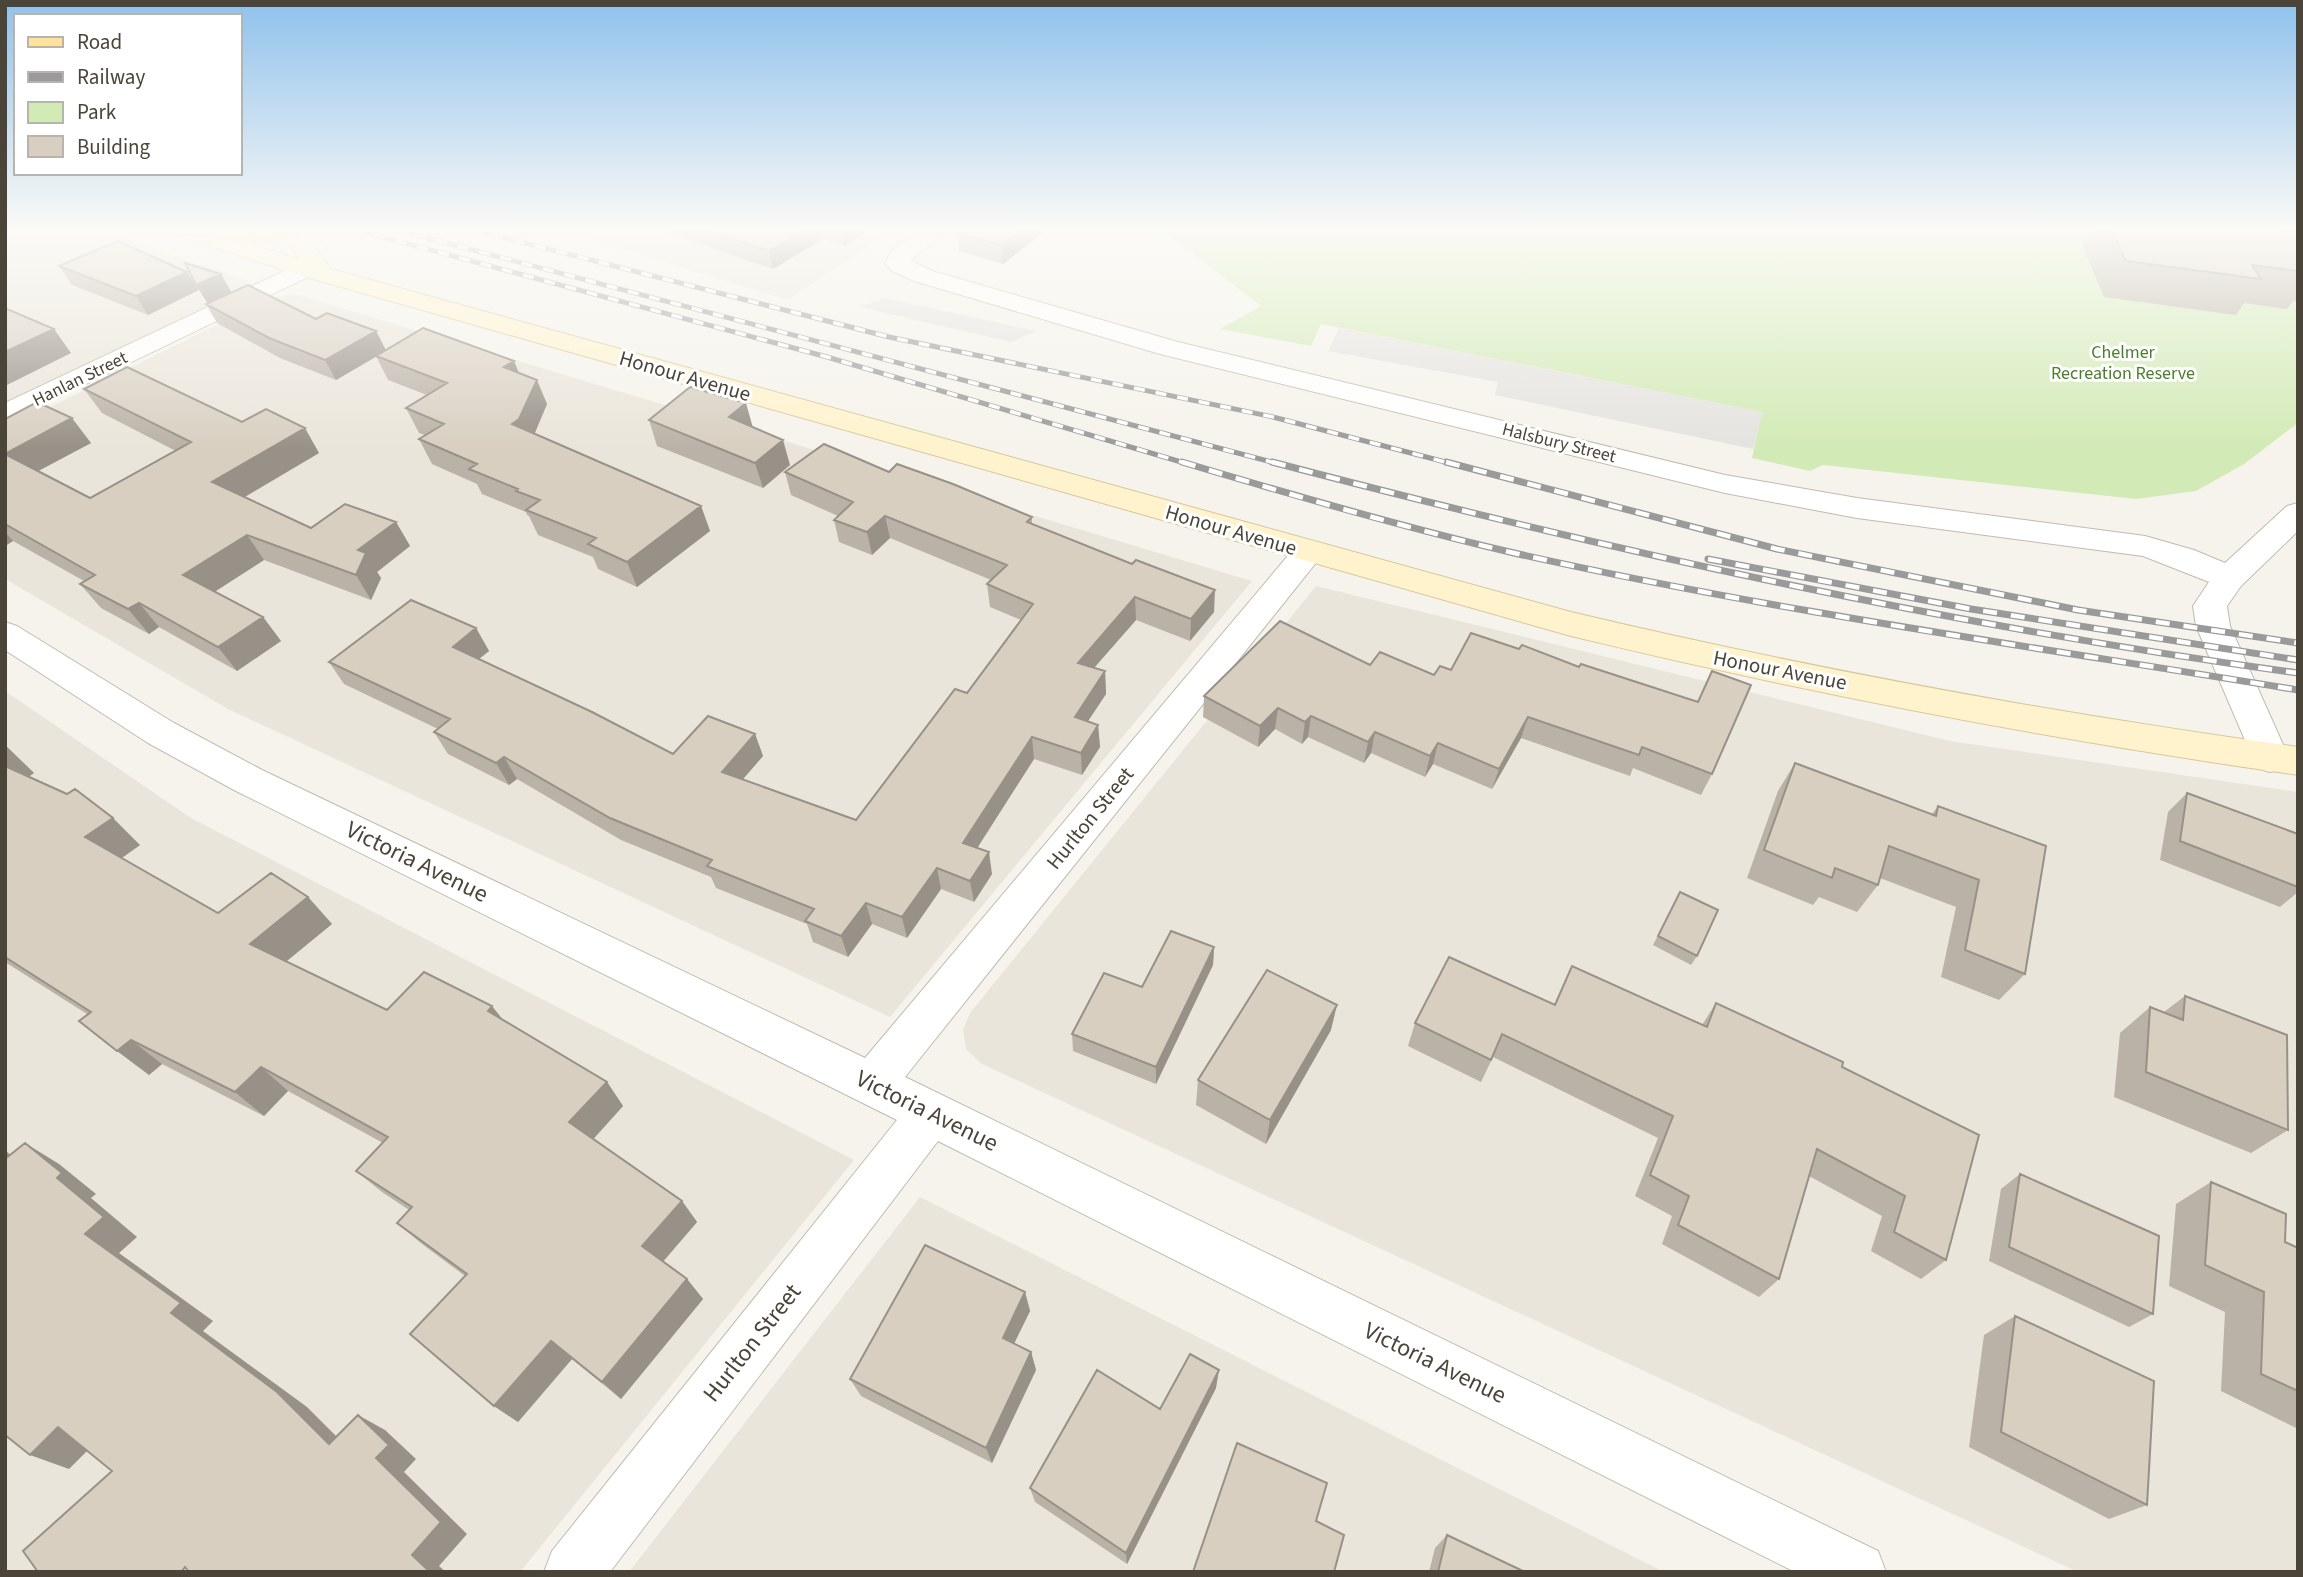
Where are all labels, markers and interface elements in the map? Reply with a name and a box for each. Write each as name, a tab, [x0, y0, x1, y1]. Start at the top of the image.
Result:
legend	[14, 14, 242, 175]
text: Road	[77, 27, 122, 57]
text: Railway	[77, 62, 145, 92]
text: Park	[77, 97, 117, 127]
text: Building	[77, 132, 151, 162]
park label: Chelmer Recreation Reserve	[2051, 340, 2195, 386]
street label: Honour Avenue	[616, 343, 754, 409]
street label: Hanlan Street	[28, 345, 132, 413]
street label: Halsbury Street	[1499, 417, 1619, 469]
street label: Honour Avenue	[1162, 497, 1300, 563]
street label: Honour Avenue	[1711, 642, 1849, 698]
street label: Hurlton Street	[1039, 760, 1141, 876]
street label: Victoria Avenue	[340, 812, 494, 912]
street label: Victoria Avenue	[850, 1061, 1004, 1161]
street label: Hurlton Street	[694, 1276, 810, 1410]
street label: Victoria Avenue	[1358, 1313, 1512, 1413]

